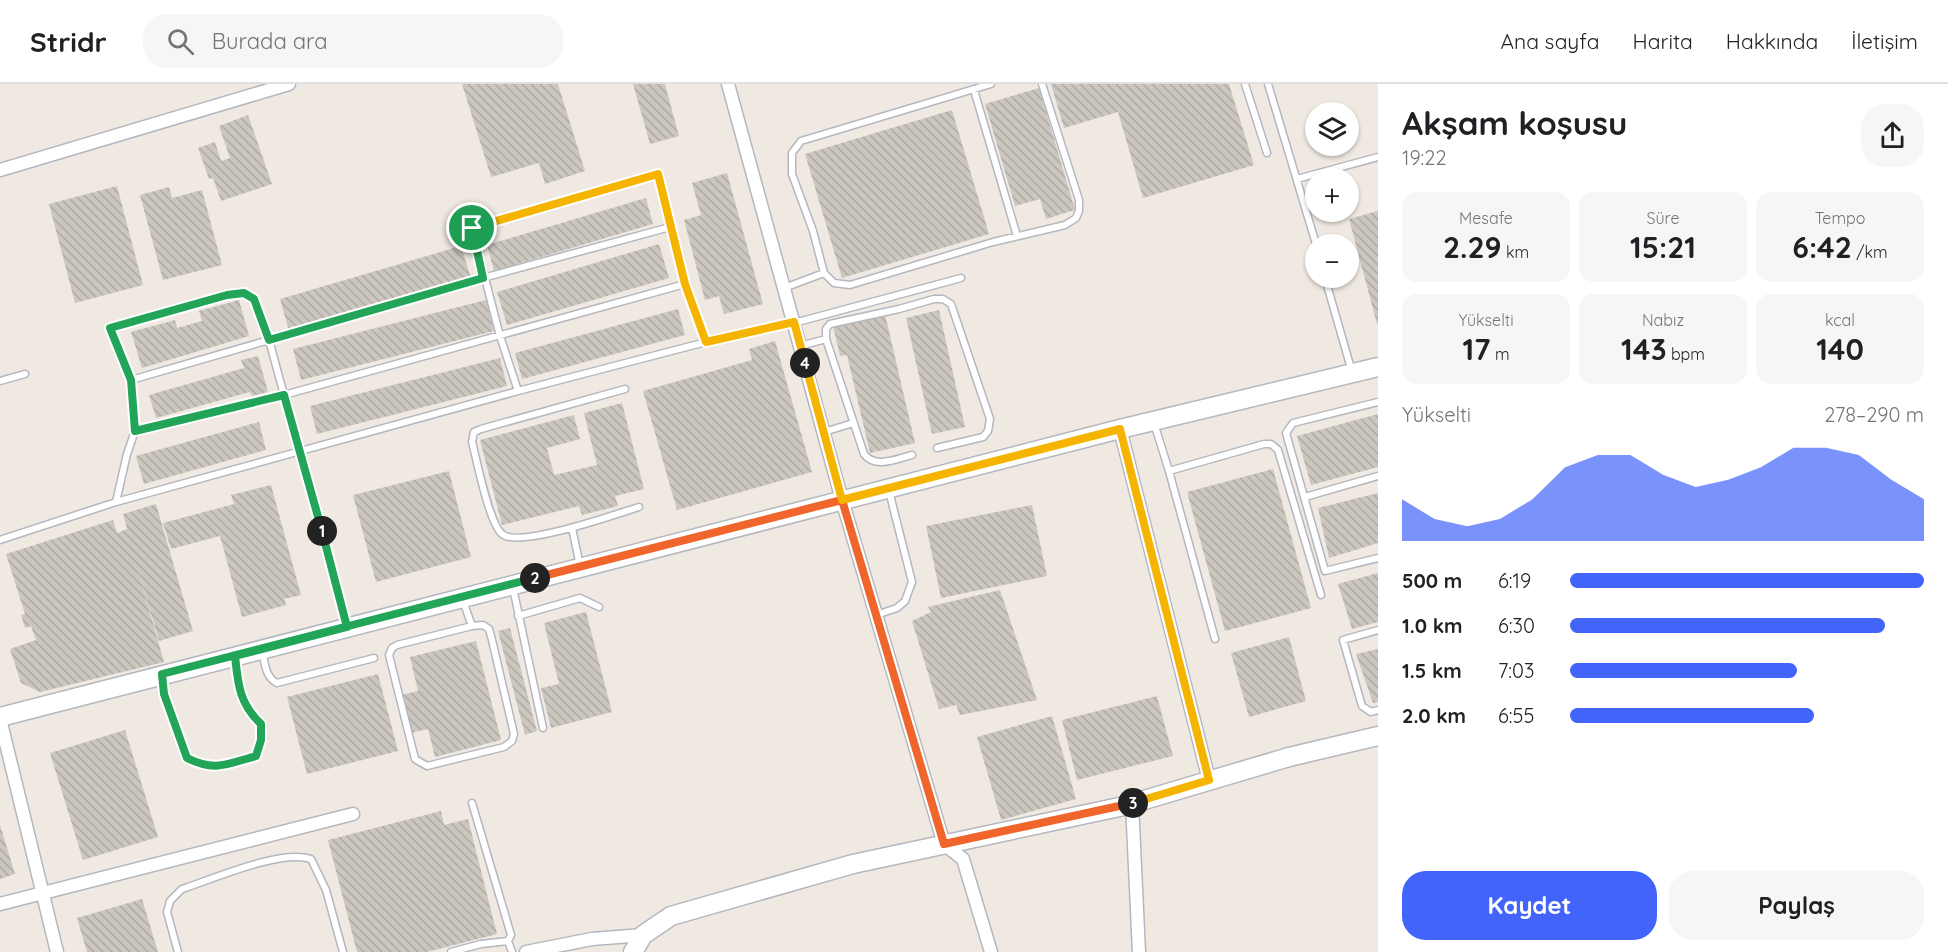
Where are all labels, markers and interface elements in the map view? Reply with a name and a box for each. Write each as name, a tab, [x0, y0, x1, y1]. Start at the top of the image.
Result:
search box	[143, 14, 563, 68]
text: Stridr	[30, 24, 107, 59]
icon: search	[164, 25, 197, 58]
text: Burada ara	[212, 27, 328, 55]
text: Ana sayfa	[1500, 28, 1600, 54]
text: Harita	[1633, 28, 1693, 54]
text: Hakkında	[1726, 28, 1818, 54]
text: İletişim	[1851, 28, 1918, 54]
map controls	[1305, 102, 1359, 288]
button: layers	[1305, 102, 1359, 156]
text: Akşam koşusu	[1402, 102, 1627, 143]
button: share	[1861, 104, 1924, 167]
text: 19:22	[1402, 145, 1446, 170]
button: +	[1305, 168, 1359, 222]
pin	[446, 202, 497, 253]
text: Mesafe	[1459, 208, 1513, 228]
text: Süre	[1647, 208, 1679, 228]
text: Tempo	[1815, 208, 1865, 228]
icon: arrive	[455, 211, 488, 244]
text: 2.29	[1443, 228, 1502, 266]
text: 15:21	[1630, 228, 1696, 266]
text: 6:42	[1792, 228, 1852, 266]
button: −	[1305, 234, 1359, 288]
text: km	[1502, 242, 1529, 262]
text: /km	[1852, 242, 1888, 262]
text: Yükselti	[1458, 310, 1514, 330]
text: Nabız	[1642, 310, 1684, 330]
text: kcal	[1825, 310, 1855, 330]
text: 17	[1462, 330, 1491, 368]
text: 143	[1621, 330, 1667, 368]
text: 140	[1816, 330, 1864, 368]
text: m	[1491, 344, 1510, 364]
text: bpm	[1667, 344, 1705, 364]
pin: 4	[790, 348, 820, 378]
text: 4	[800, 353, 810, 373]
text: Yükselti	[1402, 402, 1471, 427]
text: 278–290 m	[1824, 402, 1924, 427]
pin: 1	[307, 516, 337, 546]
text: 1	[319, 521, 325, 541]
pin: 2	[520, 563, 550, 593]
text: 2	[530, 568, 540, 588]
text: 500 m	[1402, 568, 1462, 593]
text: 6:19	[1498, 568, 1531, 593]
text: 1.0 km	[1402, 613, 1462, 638]
text: 6:30	[1498, 613, 1535, 638]
text: 1.5 km	[1402, 658, 1462, 683]
text: 7:03	[1498, 658, 1534, 683]
text: 2.0 km	[1402, 703, 1466, 728]
text: 6:55	[1498, 703, 1534, 728]
pin: 3	[1118, 788, 1148, 818]
text: 3	[1129, 793, 1137, 813]
button: Kaydet	[1402, 871, 1657, 940]
button: Paylaş	[1669, 871, 1924, 940]

